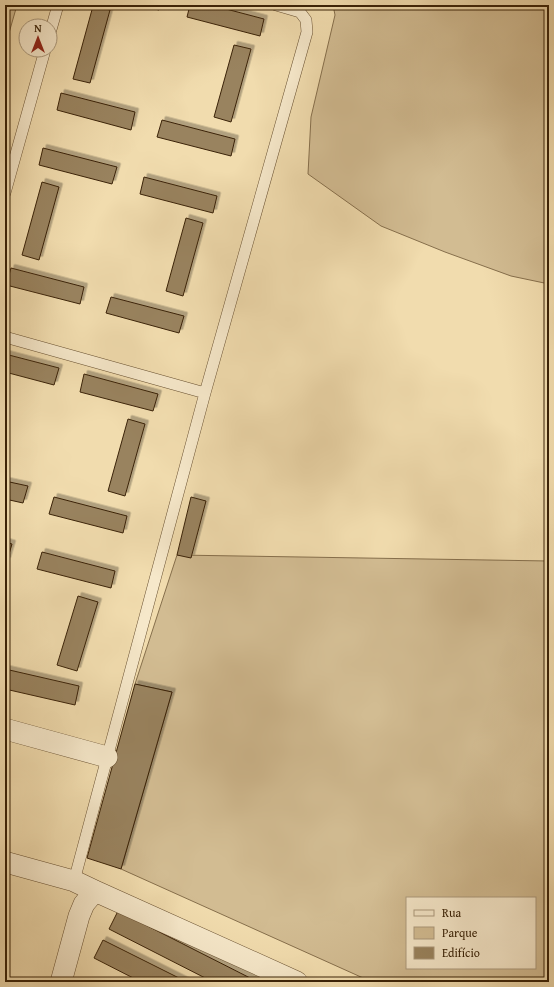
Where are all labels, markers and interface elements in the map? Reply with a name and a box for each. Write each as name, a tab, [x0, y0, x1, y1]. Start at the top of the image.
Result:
north arrow	[18, 18, 58, 58]
text: N	[34, 20, 42, 36]
legend	[406, 897, 536, 969]
text: Rua	[442, 904, 461, 921]
text: Parque	[442, 924, 478, 941]
text: Edifício	[442, 944, 480, 961]

